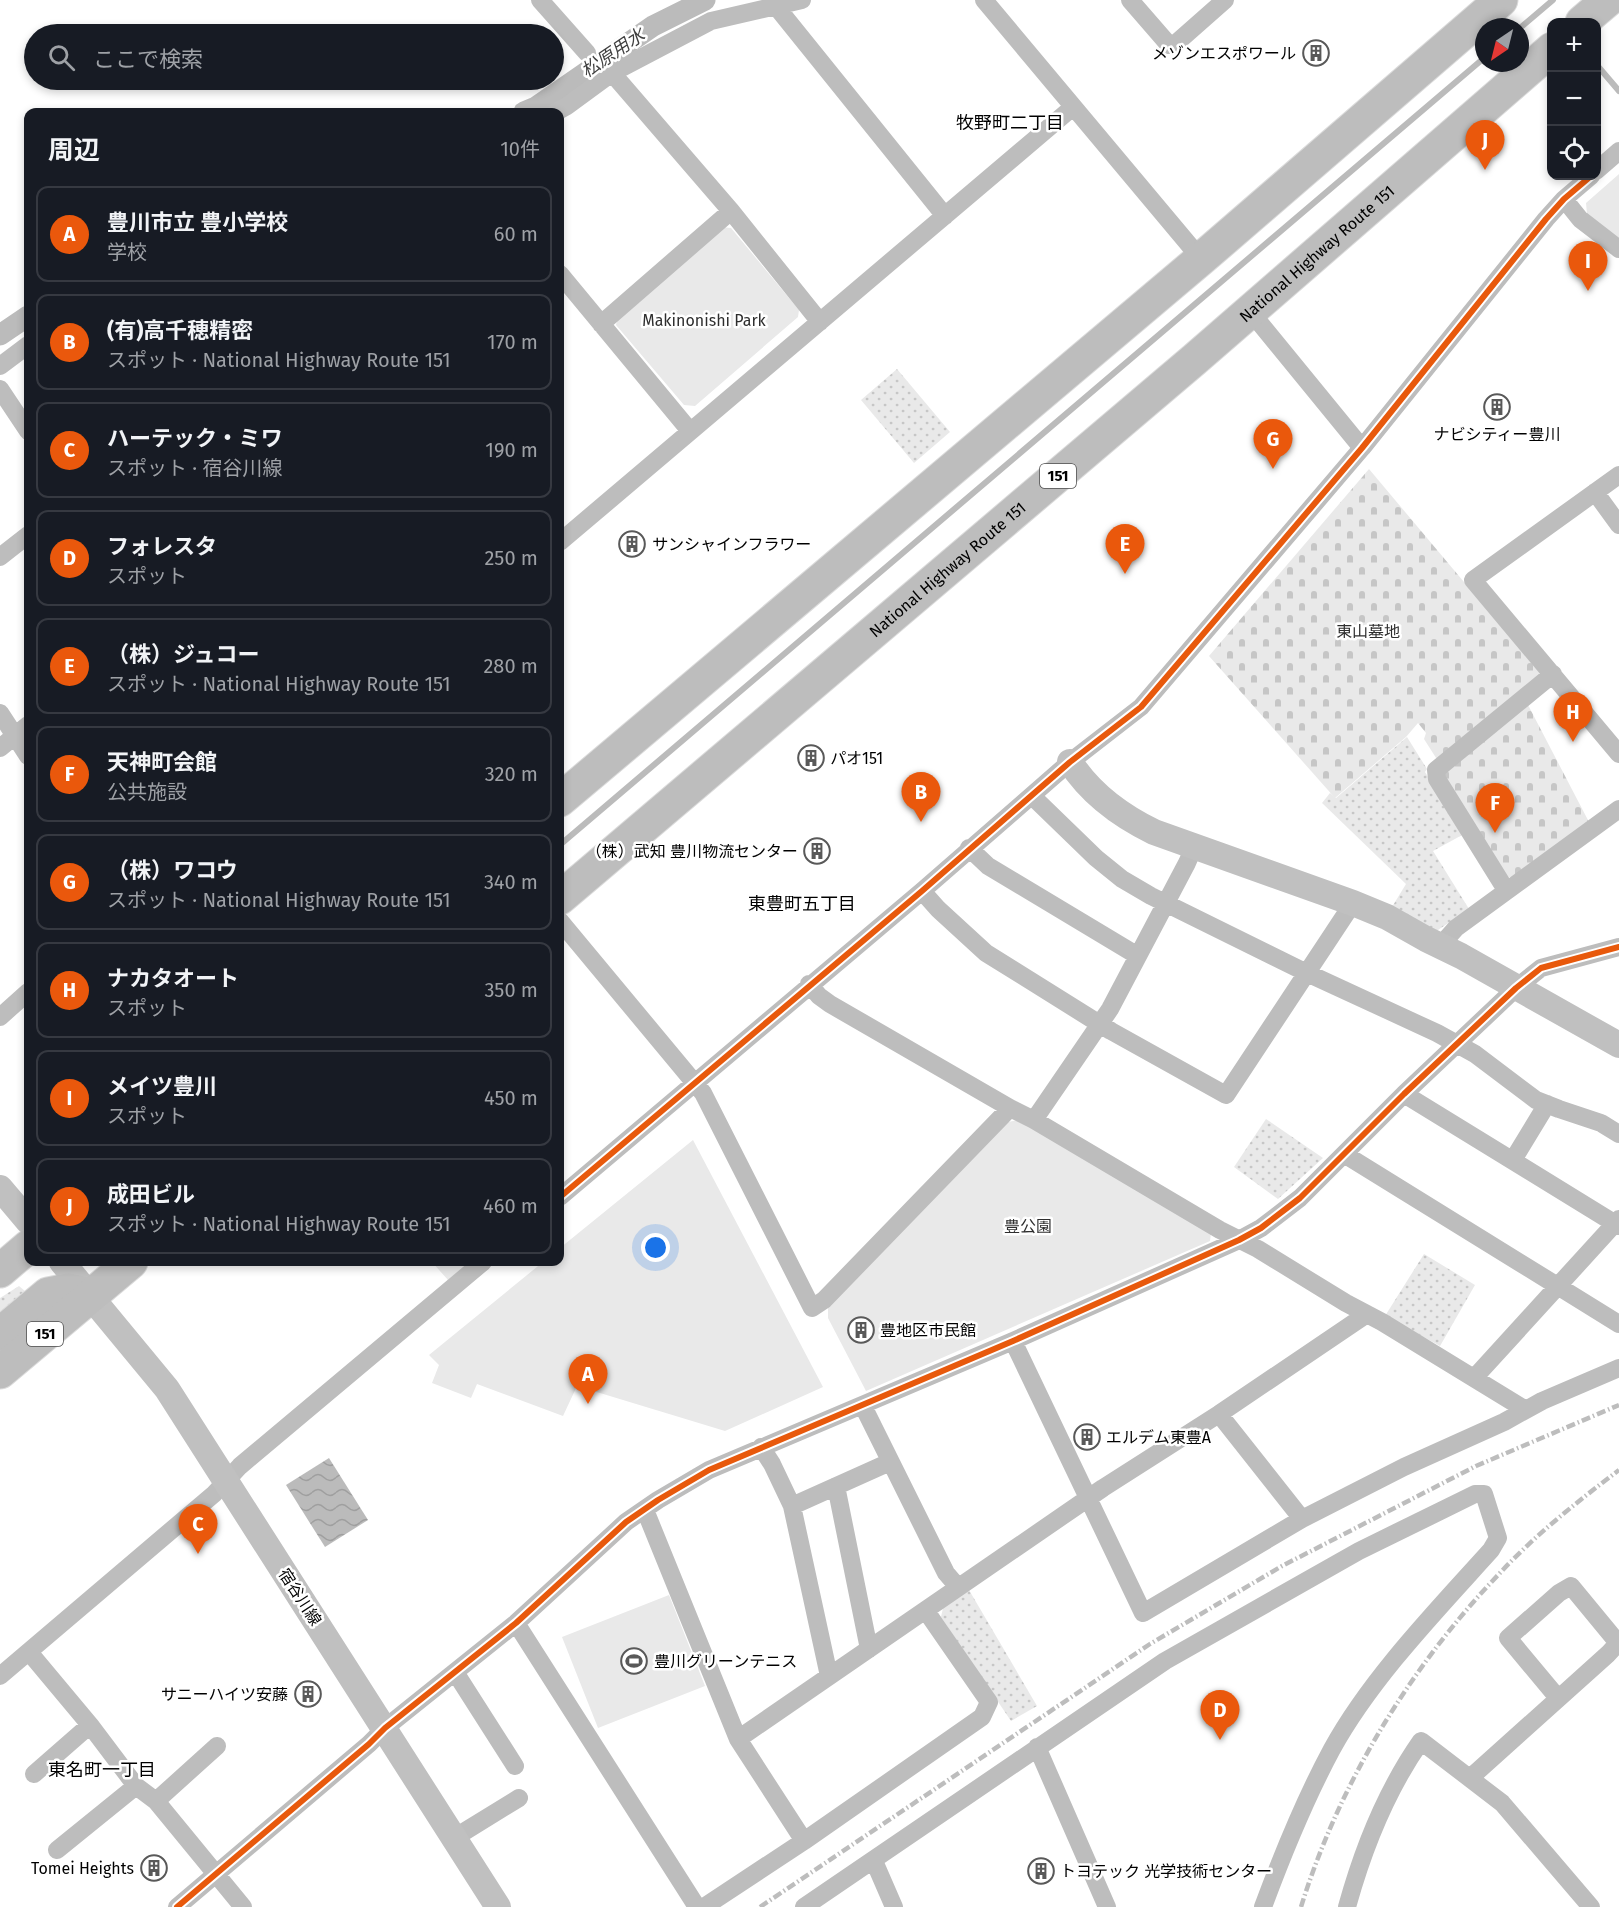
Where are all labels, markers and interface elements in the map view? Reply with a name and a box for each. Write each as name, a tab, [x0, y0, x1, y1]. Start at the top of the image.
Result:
north arrow	[1475, 18, 1529, 72]
map controls	[1547, 18, 1601, 180]
button: +	[1547, 18, 1601, 72]
water label: 松原用水	[577, 23, 651, 82]
search box	[24, 24, 564, 90]
building icon: メゾンエスポワール	[1301, 38, 1331, 68]
icon: search	[45, 41, 78, 74]
place label: メゾンエスポワール	[1152, 44, 1296, 63]
text: ここで検索	[93, 46, 203, 73]
button: −	[1547, 72, 1601, 126]
district label: 牧野町二丁目	[956, 112, 1064, 134]
pin: J	[1466, 120, 1504, 170]
button: locate	[1547, 126, 1601, 180]
text: 周辺	[48, 135, 100, 166]
text: 10件	[500, 137, 540, 161]
street label: National Highway Route 151	[1235, 181, 1398, 326]
text: 豊川市立 豊小学校	[107, 209, 288, 236]
text: A	[64, 222, 75, 246]
text: 60 m	[494, 222, 538, 246]
text: 学校	[107, 240, 147, 264]
pin: I	[1568, 242, 1608, 291]
park label: Makinonishi Park	[642, 311, 767, 330]
text: (有)高千穂精密	[107, 317, 253, 344]
text: B	[63, 330, 76, 354]
text: 170 m	[487, 330, 538, 354]
text: スポット · National Highway Route 151	[107, 348, 451, 372]
building icon: ナビシティー豊川	[1482, 392, 1512, 422]
pin: G	[1254, 420, 1292, 469]
text: ハーテック・ミワ	[107, 425, 283, 452]
place label: ナビシティー豊川	[1433, 425, 1561, 444]
text: C	[64, 438, 75, 462]
text: 190 m	[485, 438, 538, 462]
text: スポット · 宿谷川線	[107, 456, 282, 480]
road number: 151	[1040, 464, 1076, 488]
street label: National Highway Route 151	[865, 498, 1029, 641]
pin: E	[1106, 524, 1144, 574]
building icon: サンシャインフラワー	[617, 529, 647, 559]
text: フォレスタ	[107, 533, 217, 560]
place label: サンシャインフラワー	[652, 535, 812, 554]
text: D	[63, 546, 76, 570]
text: 250 m	[484, 546, 538, 570]
text: スポット	[107, 564, 187, 588]
park label: 東山墓地	[1336, 622, 1400, 641]
text: （株）ジュコー	[107, 641, 259, 668]
text: E	[64, 654, 75, 678]
text: 280 m	[483, 654, 538, 678]
text: スポット · National Highway Route 151	[107, 672, 451, 696]
pin: H	[1554, 692, 1592, 742]
building icon: パオ151	[796, 743, 826, 773]
text: 天神町会館	[107, 749, 217, 776]
place label: パオ151	[830, 749, 883, 768]
text: F	[65, 762, 74, 786]
text: 320 m	[485, 762, 538, 786]
pin: B	[902, 772, 940, 822]
text: 公共施設	[107, 780, 187, 804]
pin: F	[1476, 784, 1514, 833]
building icon: （株）武知 豊川物流センター	[802, 836, 832, 866]
place label: （株）武知 豊川物流センター	[586, 842, 798, 861]
text: （株）ワコウ	[107, 857, 238, 884]
text: G	[63, 870, 76, 894]
text: 340 m	[484, 870, 538, 894]
text: スポット · National Highway Route 151	[107, 888, 451, 912]
district label: 東豊町五丁目	[748, 893, 856, 915]
text: ナカタオート	[107, 965, 239, 992]
text: H	[63, 978, 76, 1002]
text: 350 m	[484, 978, 538, 1002]
text: スポット	[107, 996, 187, 1020]
text: メイツ豊川	[107, 1073, 217, 1100]
text: I	[67, 1086, 72, 1110]
text: 450 m	[484, 1086, 538, 1110]
text: スポット	[107, 1104, 187, 1128]
text: 成田ビル	[107, 1181, 195, 1208]
text: J	[66, 1194, 73, 1218]
text: 460 m	[483, 1194, 538, 1218]
text: スポット · National Highway Route 151	[107, 1212, 451, 1236]
park label: 豊公園	[1004, 1217, 1052, 1236]
your location	[641, 1233, 670, 1262]
building icon: 豊地区市民館	[846, 1315, 876, 1345]
place label: 豊地区市民館	[880, 1321, 976, 1340]
road number: 151	[27, 1322, 63, 1346]
pin: A	[568, 1354, 608, 1404]
building icon: エルデム東豊A	[1072, 1422, 1102, 1452]
place label: エルデム東豊A	[1106, 1428, 1212, 1447]
pin: C	[178, 1504, 218, 1554]
street label: 宿谷川線	[275, 1565, 325, 1629]
sports icon: 豊川グリーンテニス	[619, 1646, 649, 1676]
place label: 豊川グリーンテニス	[654, 1652, 797, 1671]
building icon: サニーハイツ安藤	[293, 1679, 323, 1709]
place label: サニーハイツ安藤	[161, 1685, 288, 1704]
pin: D	[1200, 1690, 1240, 1740]
district label: 東名町一丁目	[48, 1759, 156, 1781]
building icon: Tomei Heights	[139, 1853, 169, 1883]
building icon: トヨテック 光学技術センター	[1026, 1856, 1056, 1886]
place label: Tomei Heights	[31, 1859, 134, 1878]
place label: トヨテック 光学技術センター	[1060, 1862, 1272, 1881]

